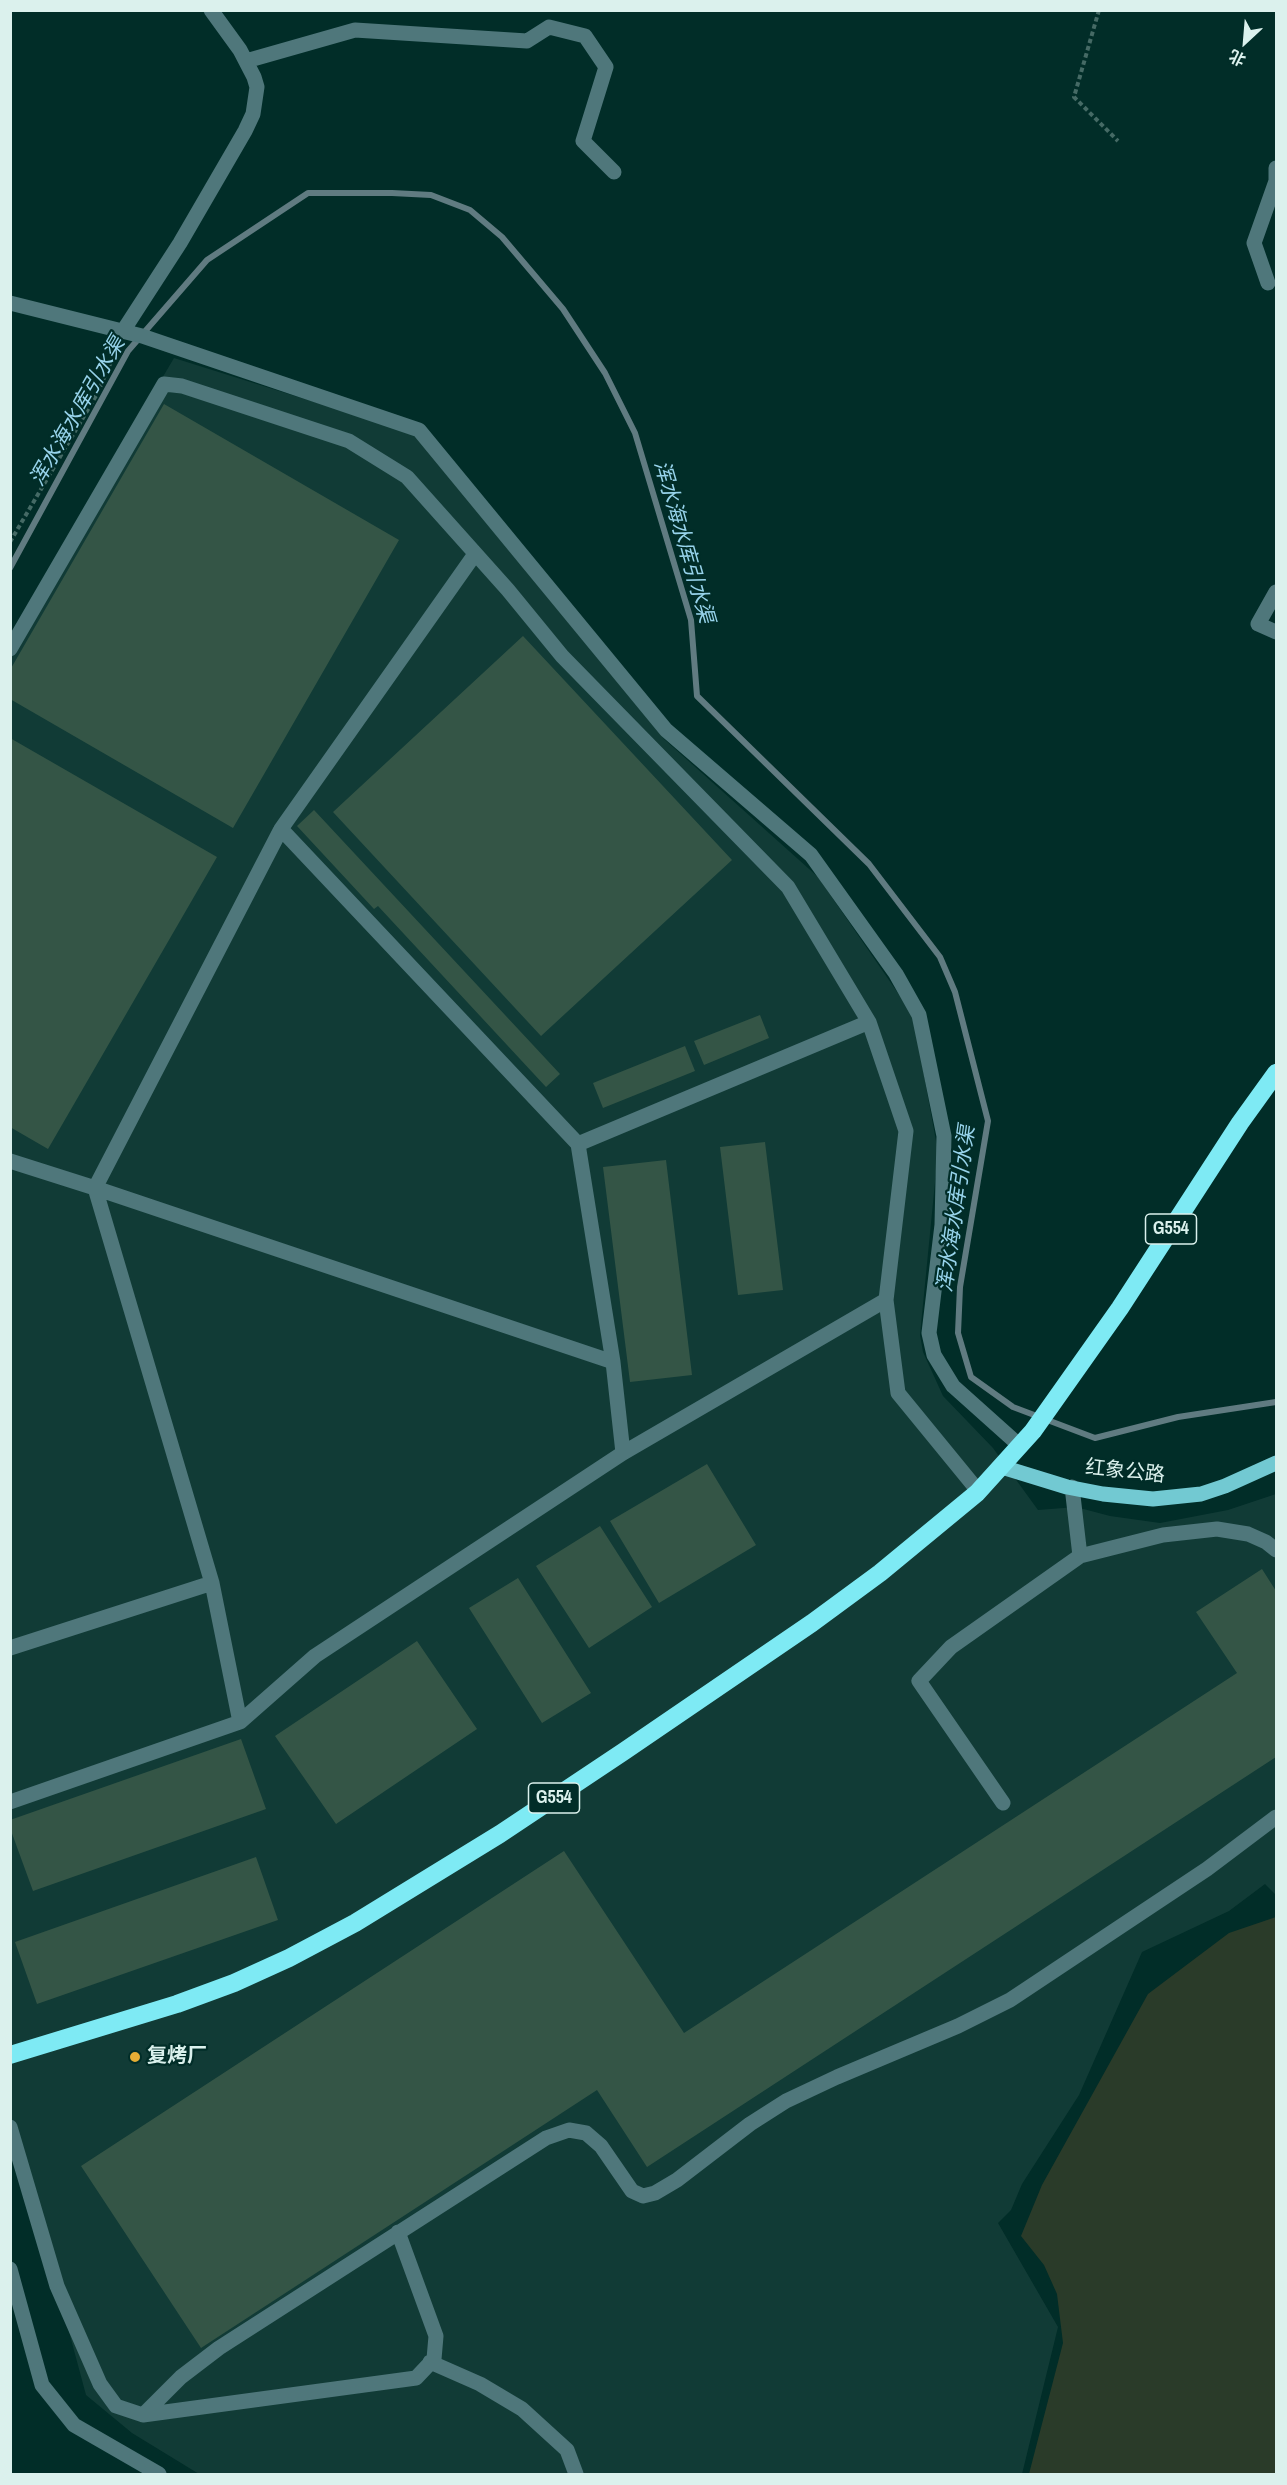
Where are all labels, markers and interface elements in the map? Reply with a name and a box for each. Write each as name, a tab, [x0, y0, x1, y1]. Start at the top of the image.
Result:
north arrow	[1215, 12, 1275, 72]
text: 北	[1225, 45, 1249, 72]
water label: 浑水海水库引水渠	[25, 333, 131, 491]
water label: 浑水海水库引水渠	[648, 458, 718, 626]
water label: 浑水海水库引水渠	[933, 1124, 981, 1294]
road number: G554	[1146, 1214, 1196, 1244]
street label: 红象公路	[1084, 1456, 1166, 1488]
road number: G554	[528, 1783, 580, 1813]
place label: 复烤厂	[147, 2045, 207, 2069]
marker: 复烤厂	[128, 2050, 142, 2064]

